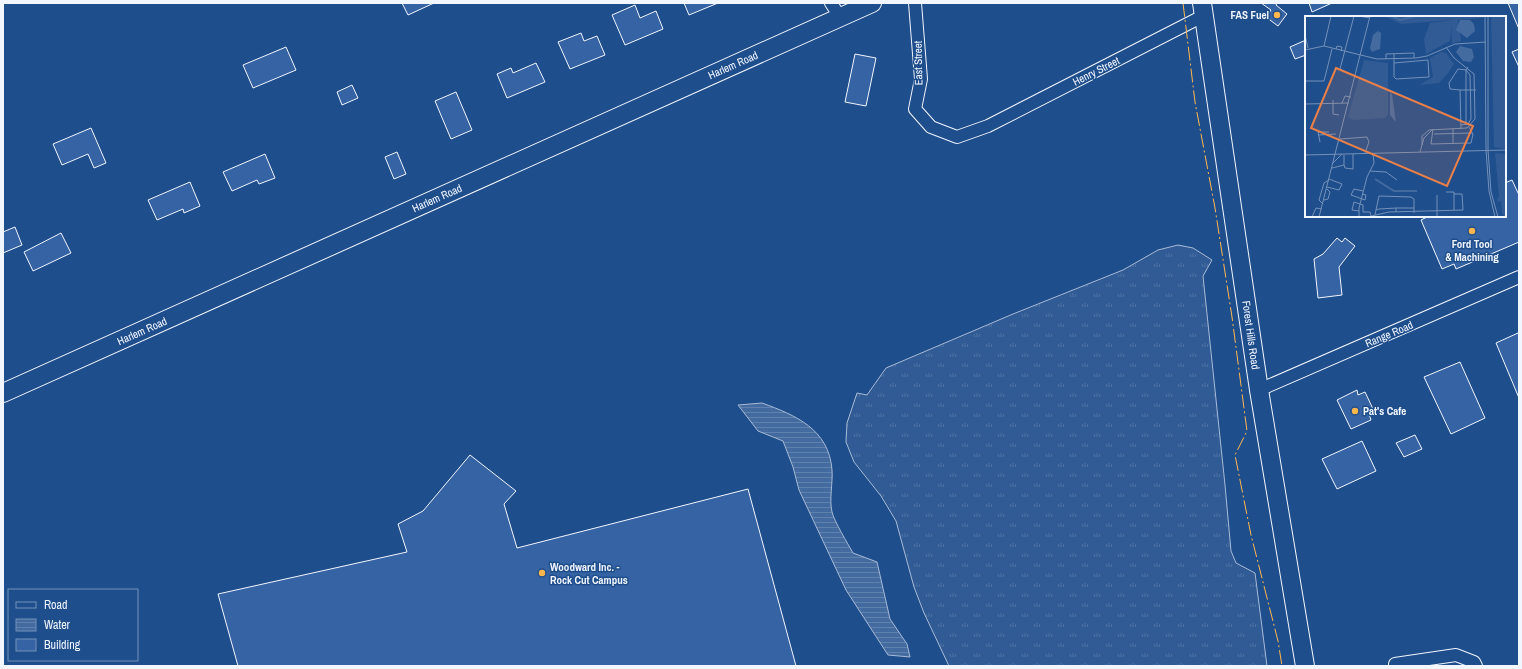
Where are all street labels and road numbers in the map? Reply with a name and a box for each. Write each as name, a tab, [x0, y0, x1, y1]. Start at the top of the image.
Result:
street label: East Street	[911, 40, 925, 85]
street label: Harlem Road	[706, 48, 760, 82]
street label: Henry Street	[1070, 53, 1122, 89]
street label: Harlem Road	[410, 181, 464, 215]
street label: Forest Hills Road	[1239, 300, 1263, 370]
street label: Harlem Road	[115, 314, 169, 348]
street label: Range Road	[1363, 318, 1415, 350]

